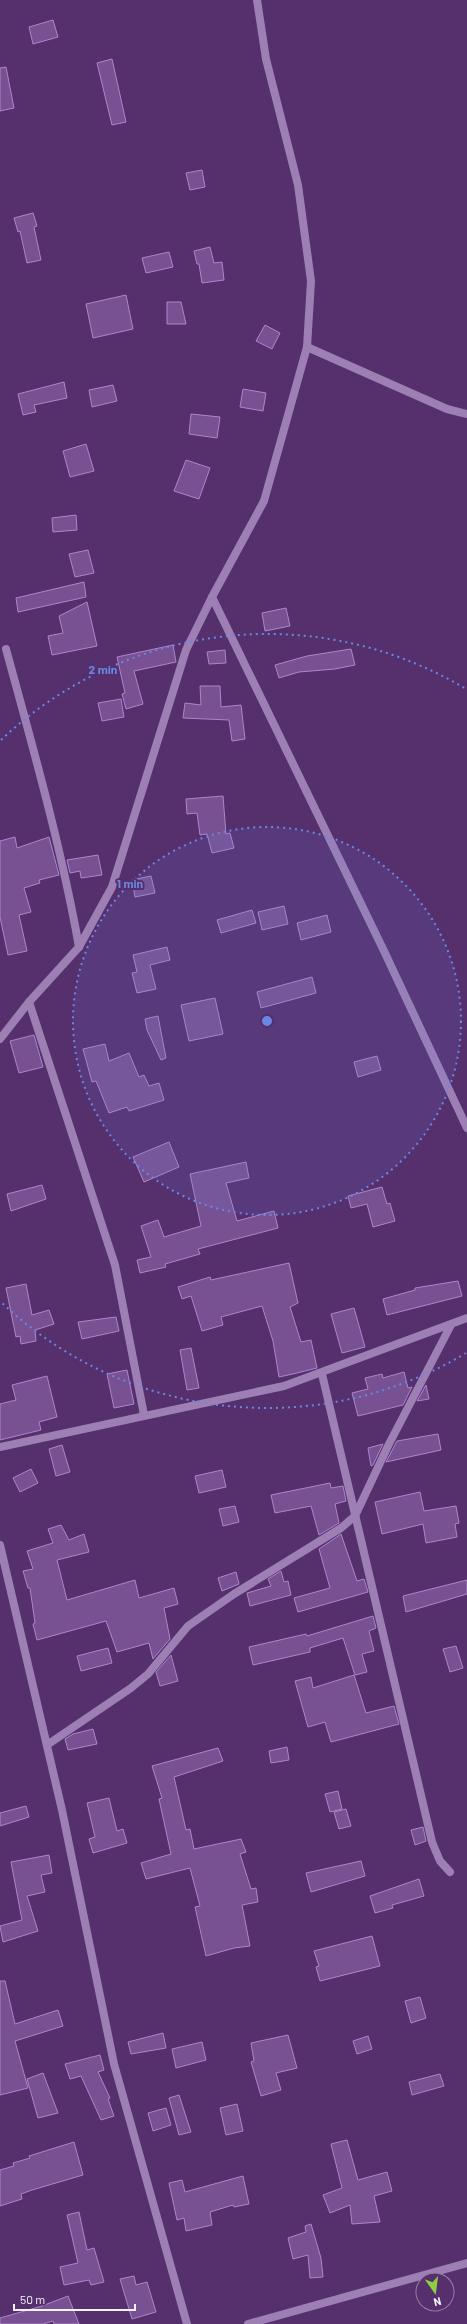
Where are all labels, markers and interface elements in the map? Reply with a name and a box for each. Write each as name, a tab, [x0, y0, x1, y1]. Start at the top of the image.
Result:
text: 2 min	[89, 662, 117, 676]
text: 1 min	[117, 876, 143, 890]
centre of rings	[260, 1014, 274, 1028]
north arrow	[415, 2272, 455, 2312]
scale bar	[14, 2286, 135, 2312]
text: 50 m	[20, 2292, 45, 2306]
text: N	[432, 2295, 443, 2309]

